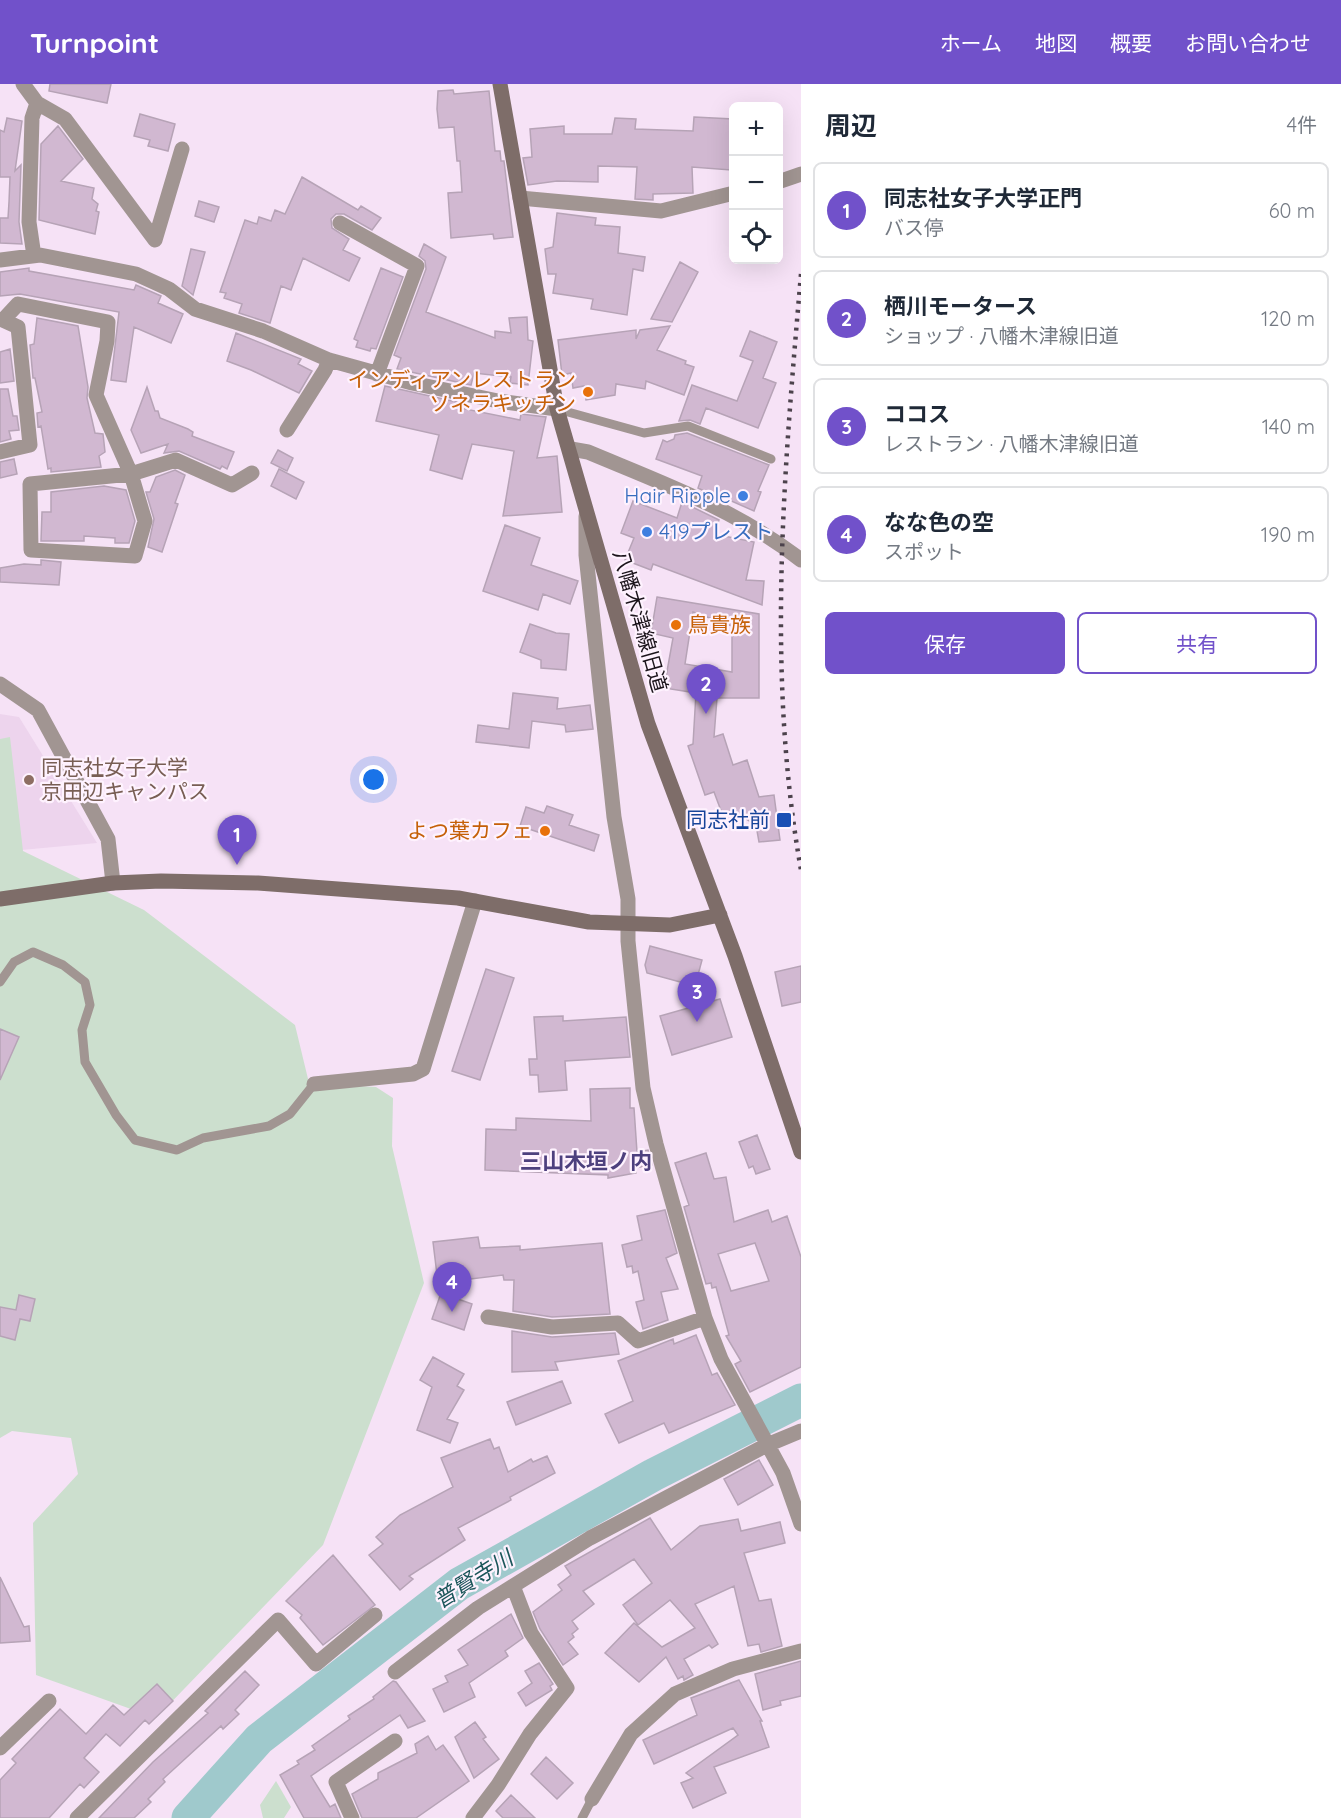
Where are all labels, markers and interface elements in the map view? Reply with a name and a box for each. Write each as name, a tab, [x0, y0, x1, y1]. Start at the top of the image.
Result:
text: Turnpoint	[30, 25, 159, 60]
text: ホーム	[940, 30, 1002, 56]
text: 地図	[1035, 30, 1077, 56]
text: 概要	[1110, 30, 1152, 56]
text: お問い合わせ	[1185, 30, 1311, 56]
map controls	[729, 102, 783, 264]
button: +	[729, 102, 783, 156]
text: 周辺	[825, 109, 877, 142]
text: 4件	[1286, 112, 1317, 137]
button: −	[729, 156, 783, 210]
text: 同志社女子大学正門	[884, 184, 1082, 212]
text: 1	[843, 198, 850, 223]
text: 60 m	[1269, 198, 1315, 223]
button: locate	[729, 210, 783, 264]
text: バス停	[884, 215, 944, 240]
text: 栖川モータース	[884, 292, 1037, 320]
text: 2	[841, 306, 852, 331]
text: 120 m	[1261, 306, 1315, 331]
text: ショップ · 八幡木津線旧道	[884, 323, 1119, 348]
place label: インディアンレストラン ソネラキッチン	[347, 366, 576, 416]
marker: インディアンレストラン ソネラキッチン	[581, 385, 595, 399]
text: ココス	[884, 400, 950, 428]
text: 3	[841, 414, 852, 439]
text: 140 m	[1262, 414, 1315, 439]
text: レストラン · 八幡木津線旧道	[884, 431, 1139, 456]
place label: Hair Ripple	[624, 482, 731, 508]
marker: Hair Ripple	[736, 489, 750, 503]
text: なな色の空	[884, 508, 994, 536]
place label: 419プレスト	[659, 518, 773, 544]
text: 4	[841, 522, 852, 547]
text: 190 m	[1261, 522, 1315, 547]
marker: 419プレスト	[640, 525, 654, 539]
text: スポット	[884, 539, 964, 564]
street label: 八幡木津線旧道	[608, 546, 674, 695]
place label: 鳥貴族	[688, 611, 751, 637]
button: 保存	[825, 612, 1065, 674]
button: 共有	[1077, 612, 1317, 674]
marker: 鳥貴族	[669, 618, 683, 632]
pin: 2	[686, 664, 726, 714]
place label: 同志社女子大学 京田辺キャンパス	[41, 754, 209, 804]
your location	[359, 765, 388, 794]
marker: 同志社女子大学 京田辺キャンパス	[22, 773, 36, 787]
place label: 同志社前	[686, 806, 770, 832]
marker: 同志社前	[775, 811, 793, 829]
pin: 1	[218, 816, 256, 865]
place label: よつ葉カフェ	[407, 817, 533, 843]
marker: よつ葉カフェ	[538, 824, 552, 838]
pin: 3	[678, 972, 716, 1022]
district label: 三山木垣ノ内	[520, 1147, 652, 1175]
pin: 4	[432, 1262, 472, 1312]
water label: 普賢寺川	[428, 1543, 519, 1614]

